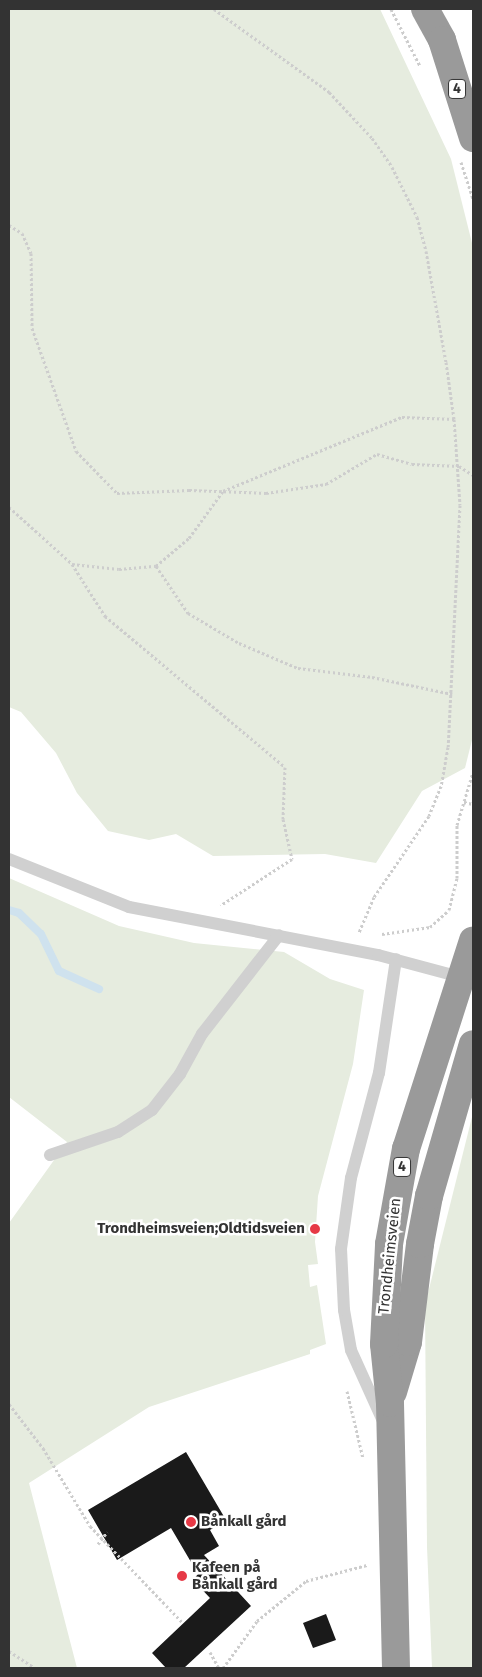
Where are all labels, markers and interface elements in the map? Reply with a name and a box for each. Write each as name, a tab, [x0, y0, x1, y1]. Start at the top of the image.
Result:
road number: 4	[447, 78, 467, 100]
road number: 4	[392, 1156, 412, 1178]
street label: Trondheimsveien	[375, 1197, 405, 1315]
place label: Trondheimsveien;Oldtidsveien	[97, 1220, 305, 1238]
marker: Trondheimsveien;Oldtidsveien	[309, 1223, 321, 1235]
place label: Bånkall gård	[201, 1513, 286, 1531]
marker: Bånkall gård	[185, 1516, 197, 1528]
place label: Kafeen på Bånkall gård	[192, 1558, 277, 1593]
marker: Kafeen på Bånkall gård	[176, 1570, 188, 1582]

